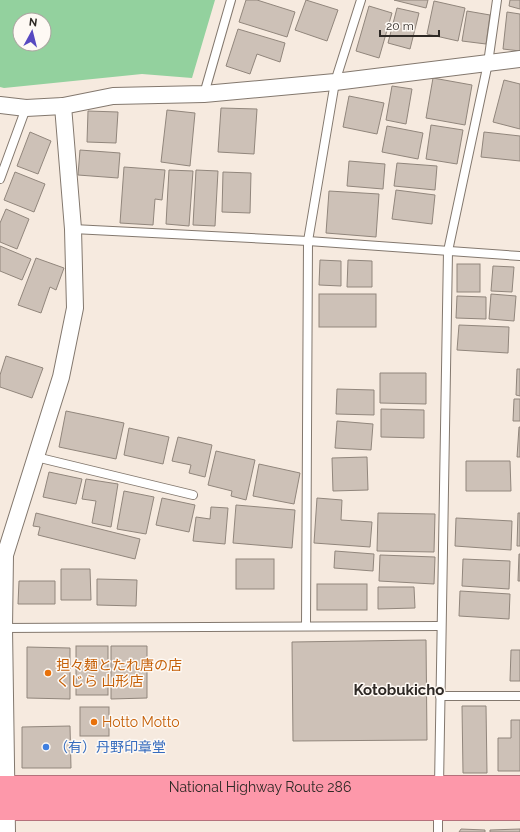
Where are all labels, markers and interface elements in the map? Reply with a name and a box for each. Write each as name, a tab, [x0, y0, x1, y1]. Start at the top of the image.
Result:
north arrow	[12, 12, 52, 52]
scale bar	[380, 12, 439, 38]
text: N	[28, 16, 38, 30]
text: 20 m	[386, 19, 414, 33]
place label: 担々麺とたれ唐の店 くじら 山形店	[56, 657, 182, 689]
marker: 担々麺とたれ唐の店 くじら 山形店	[43, 668, 53, 678]
district label: Kotobukicho	[354, 681, 444, 699]
place label: Hotto Motto	[102, 714, 180, 730]
marker: Hotto Motto	[89, 717, 99, 727]
place label: （有）丹野印章堂	[54, 739, 166, 755]
marker: （有）丹野印章堂	[41, 742, 51, 752]
street label: National Highway Route 286	[169, 779, 351, 795]

